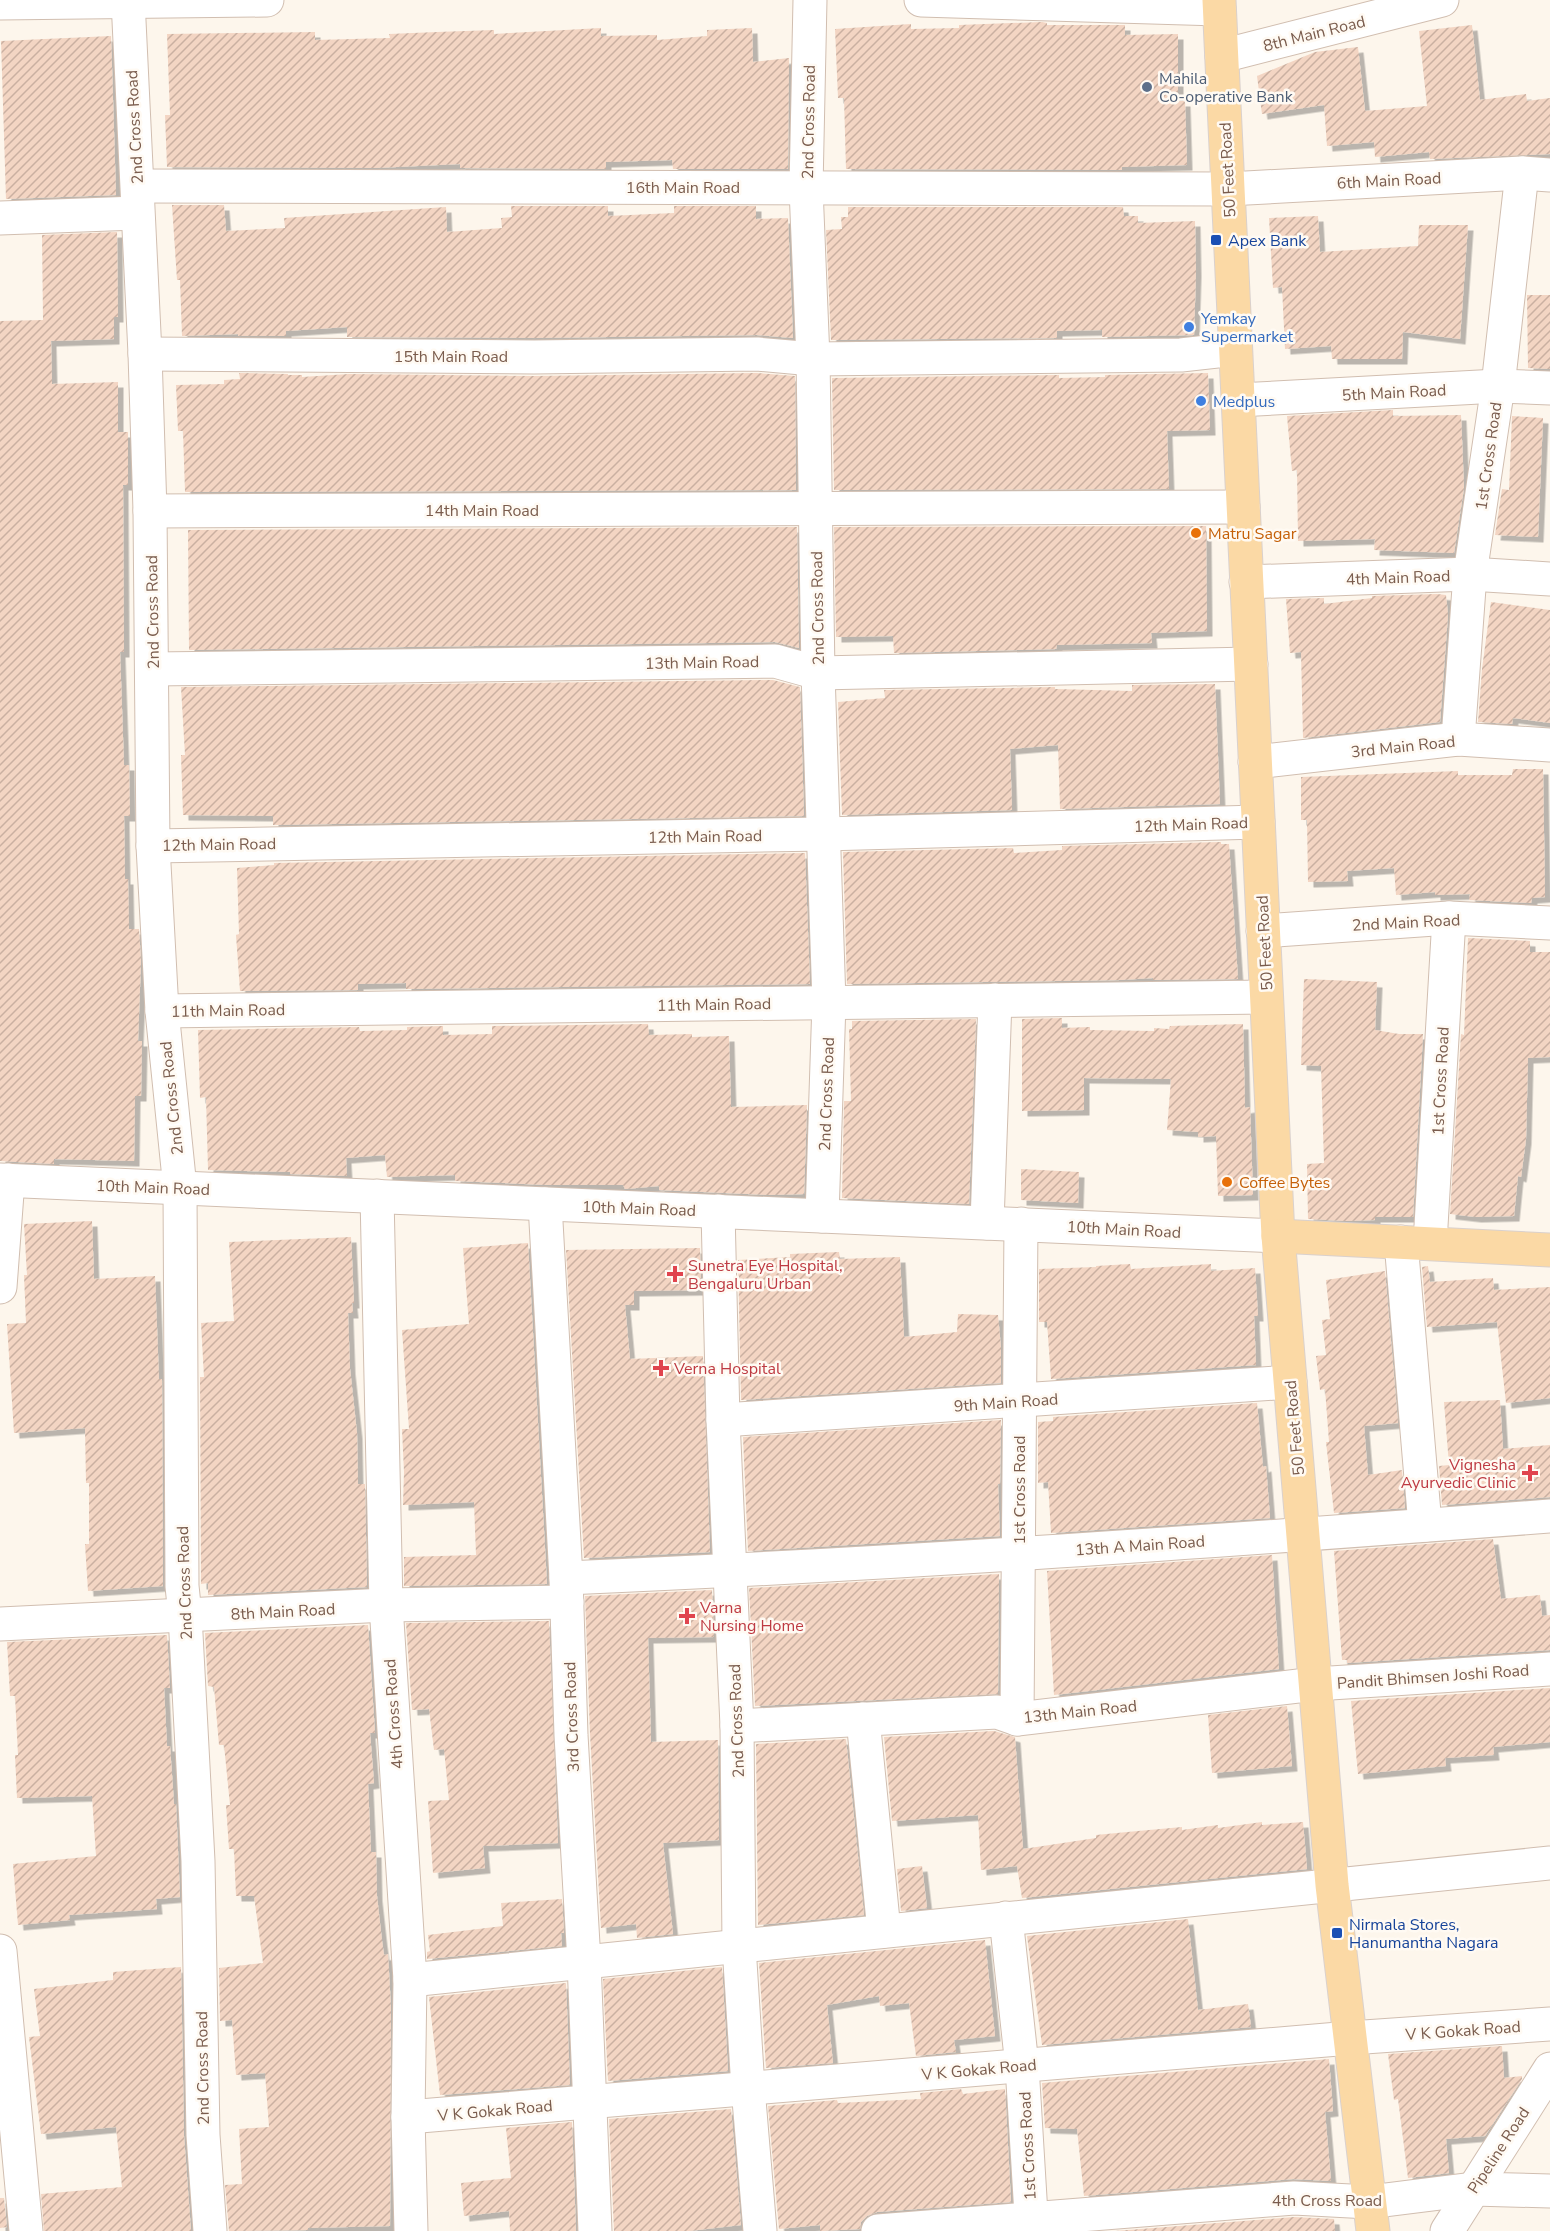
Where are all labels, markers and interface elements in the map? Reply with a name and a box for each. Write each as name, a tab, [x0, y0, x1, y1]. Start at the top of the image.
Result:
street label: 8th Main Road	[1261, 11, 1368, 57]
street label: 2nd Cross Road	[797, 65, 821, 179]
place label: Mahila Co-operative Bank	[1159, 68, 1294, 108]
street label: 2nd Cross Road	[121, 69, 149, 185]
marker: Mahila Co-operative Bank	[1140, 80, 1154, 94]
street label: 50 Feet Road	[1215, 122, 1241, 218]
street label: 6th Main Road	[1336, 167, 1442, 195]
street label: 16th Main Road	[626, 177, 740, 199]
place label: Apex Bank	[1228, 230, 1307, 252]
marker: Apex Bank	[1209, 233, 1223, 247]
place label: Yemkay Supermarket	[1200, 308, 1294, 348]
marker: Yemkay Supermarket	[1182, 320, 1196, 334]
street label: 15th Main Road	[394, 346, 508, 368]
street label: 5th Main Road	[1341, 379, 1447, 407]
place label: Medplus	[1213, 391, 1275, 413]
marker: Medplus	[1194, 394, 1208, 408]
street label: 1st Cross Road	[1471, 401, 1507, 512]
street label: 14th Main Road	[425, 500, 539, 522]
place label: Matru Sagar	[1208, 523, 1297, 545]
marker: Matru Sagar	[1189, 526, 1203, 540]
street label: 2nd Cross Road	[806, 551, 830, 665]
street label: 2nd Cross Road	[141, 555, 165, 669]
street label: 4th Main Road	[1345, 565, 1451, 591]
street label: 13th Main Road	[645, 651, 759, 675]
street label: 3rd Main Road	[1350, 731, 1456, 763]
street label: 12th Main Road	[1134, 812, 1249, 838]
street label: 12th Main Road	[648, 825, 762, 849]
street label: 12th Main Road	[162, 833, 276, 857]
street label: 50 Feet Road	[1252, 895, 1278, 991]
street label: 2nd Main Road	[1351, 909, 1461, 937]
street label: 11th Main Road	[657, 993, 771, 1017]
street label: 11th Main Road	[171, 999, 285, 1023]
street label: 1st Cross Road	[1427, 1026, 1455, 1136]
street label: 2nd Cross Road	[814, 1037, 840, 1151]
street label: 2nd Cross Road	[155, 1040, 189, 1156]
place label: Coffee Bytes	[1239, 1172, 1330, 1194]
street label: 10th Main Road	[95, 1175, 210, 1201]
marker: Coffee Bytes	[1220, 1175, 1234, 1189]
street label: 10th Main Road	[581, 1196, 696, 1222]
street label: 10th Main Road	[1066, 1216, 1182, 1244]
place label: Sunetra Eye Hospital, Bengaluru Urban	[688, 1255, 843, 1295]
marker: Sunetra Eye Hospital, Bengaluru Urban	[666, 1265, 684, 1283]
place label: Verna Hospital	[673, 1358, 781, 1380]
marker: Verna Hospital	[652, 1359, 670, 1377]
street label: 50 Feet Road	[1280, 1379, 1310, 1477]
street label: 9th Main Road	[953, 1388, 1059, 1418]
street label: 1st Cross Road	[1009, 1436, 1031, 1544]
place label: Vignesha Ayurvedic Clinic	[1401, 1454, 1517, 1494]
marker: Vignesha Ayurvedic Clinic	[1521, 1464, 1539, 1482]
street label: 2nd Cross Road	[172, 1526, 198, 1640]
street label: 13th A Main Road	[1074, 1530, 1206, 1562]
place label: Varna Nursing Home	[699, 1597, 804, 1637]
street label: 8th Main Road	[230, 1598, 336, 1626]
marker: Varna Nursing Home	[678, 1607, 696, 1625]
street label: 4th Cross Road	[379, 1658, 409, 1770]
street label: Pandit Bhimsen Joshi Road	[1336, 1659, 1530, 1695]
street label: 3rd Cross Road	[559, 1661, 585, 1773]
street label: 2nd Cross Road	[724, 1664, 750, 1778]
street label: 13th Main Road	[1022, 1695, 1138, 1729]
place label: Nirmala Stores, Hanumantha Nagara	[1349, 1914, 1499, 1954]
marker: Nirmala Stores, Hanumantha Nagara	[1330, 1926, 1344, 1940]
street label: 2nd Cross Road	[191, 2011, 215, 2125]
street label: V K Gokak Road	[1404, 2016, 1521, 2046]
street label: V K Gokak Road	[920, 2054, 1038, 2086]
street label: 1st Cross Road	[1014, 2091, 1042, 2201]
street label: V K Gokak Road	[436, 2095, 554, 2127]
street label: Pipeline Road	[1463, 2103, 1535, 2198]
street label: 4th Cross Road	[1272, 2190, 1382, 2212]

